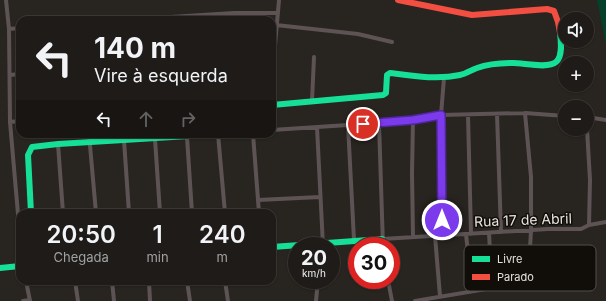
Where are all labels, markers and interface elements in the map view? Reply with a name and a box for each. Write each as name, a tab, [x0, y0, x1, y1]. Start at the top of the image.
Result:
map controls	[558, 12, 594, 136]
button: sound	[558, 12, 594, 48]
text: 140 m	[94, 31, 176, 65]
icon: left	[28, 32, 80, 84]
button: +	[558, 56, 594, 92]
text: Vire à esquerda	[94, 65, 228, 86]
button: −	[558, 100, 594, 136]
pin	[346, 107, 380, 141]
icon: left	[93, 108, 115, 130]
icon: ahead	[135, 108, 157, 130]
icon: right	[177, 108, 199, 130]
icon: arrive	[352, 113, 374, 135]
position arrow	[421, 199, 463, 241]
street label: Rua 17 de Abril	[474, 209, 572, 230]
text: 20:50	[47, 220, 116, 249]
text: 1	[152, 220, 163, 249]
text: 240	[199, 220, 246, 249]
speed limit sign: 30	[348, 237, 400, 289]
legend	[464, 245, 596, 291]
text: 20	[301, 246, 327, 270]
text: Chegada	[54, 249, 109, 265]
text: min	[146, 249, 169, 265]
text: m	[217, 249, 228, 265]
text: Livre	[497, 252, 522, 266]
text: km/h	[302, 267, 326, 279]
text: Parado	[497, 270, 534, 284]

